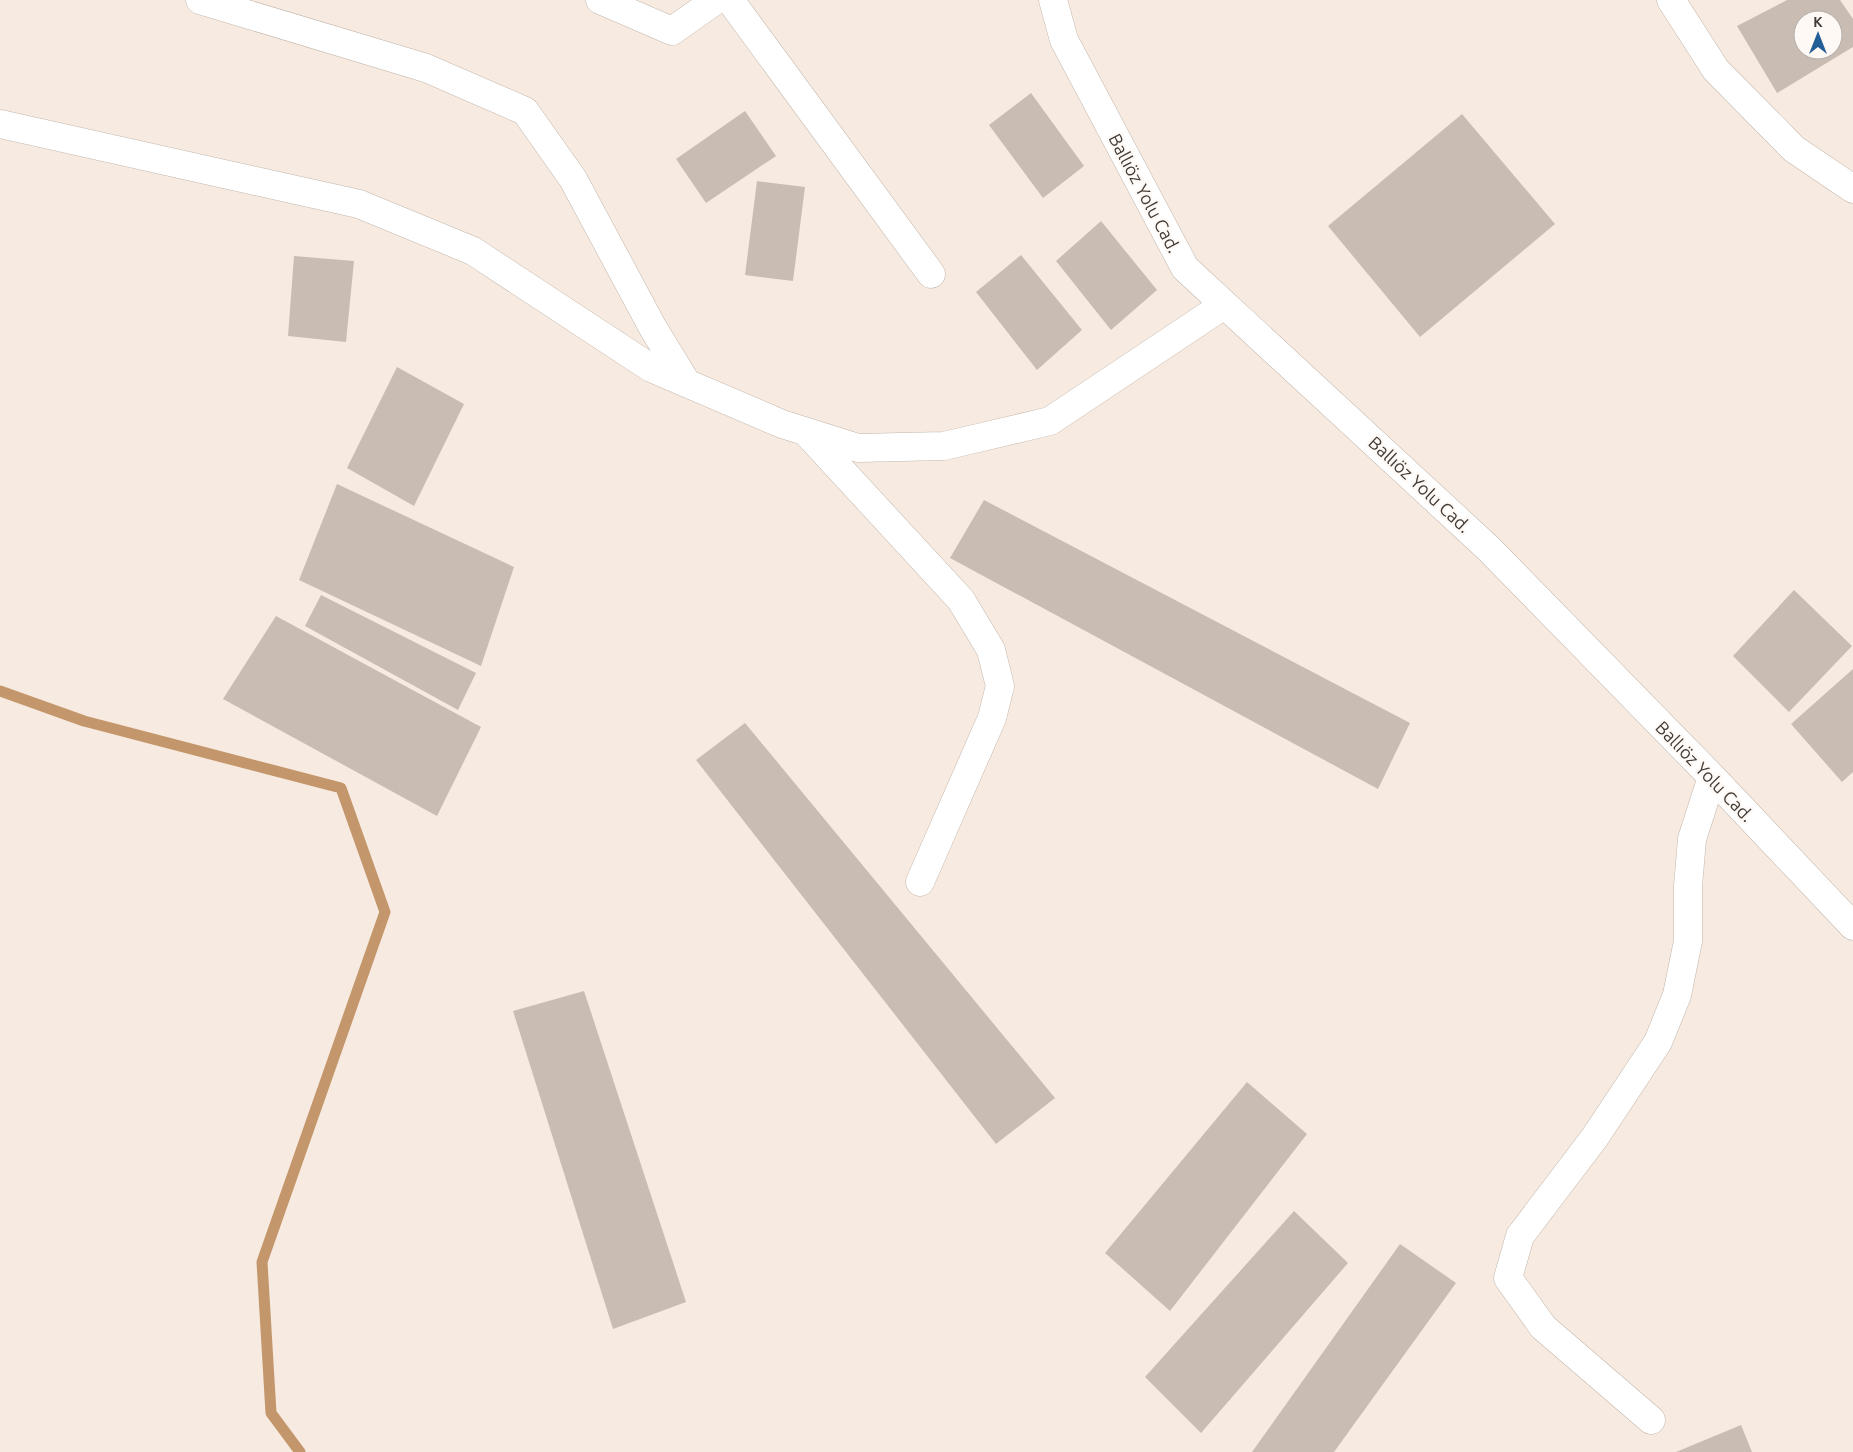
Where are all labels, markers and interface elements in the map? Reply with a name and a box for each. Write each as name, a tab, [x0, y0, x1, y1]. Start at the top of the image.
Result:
north arrow	[1793, 10, 1843, 60]
text: K	[1813, 14, 1823, 30]
street label: Ballıöz Yolu Cad.	[1105, 130, 1185, 256]
street label: Ballıöz Yolu Cad.	[1365, 432, 1475, 536]
street label: Ballıöz Yolu Cad.	[1652, 717, 1758, 825]

